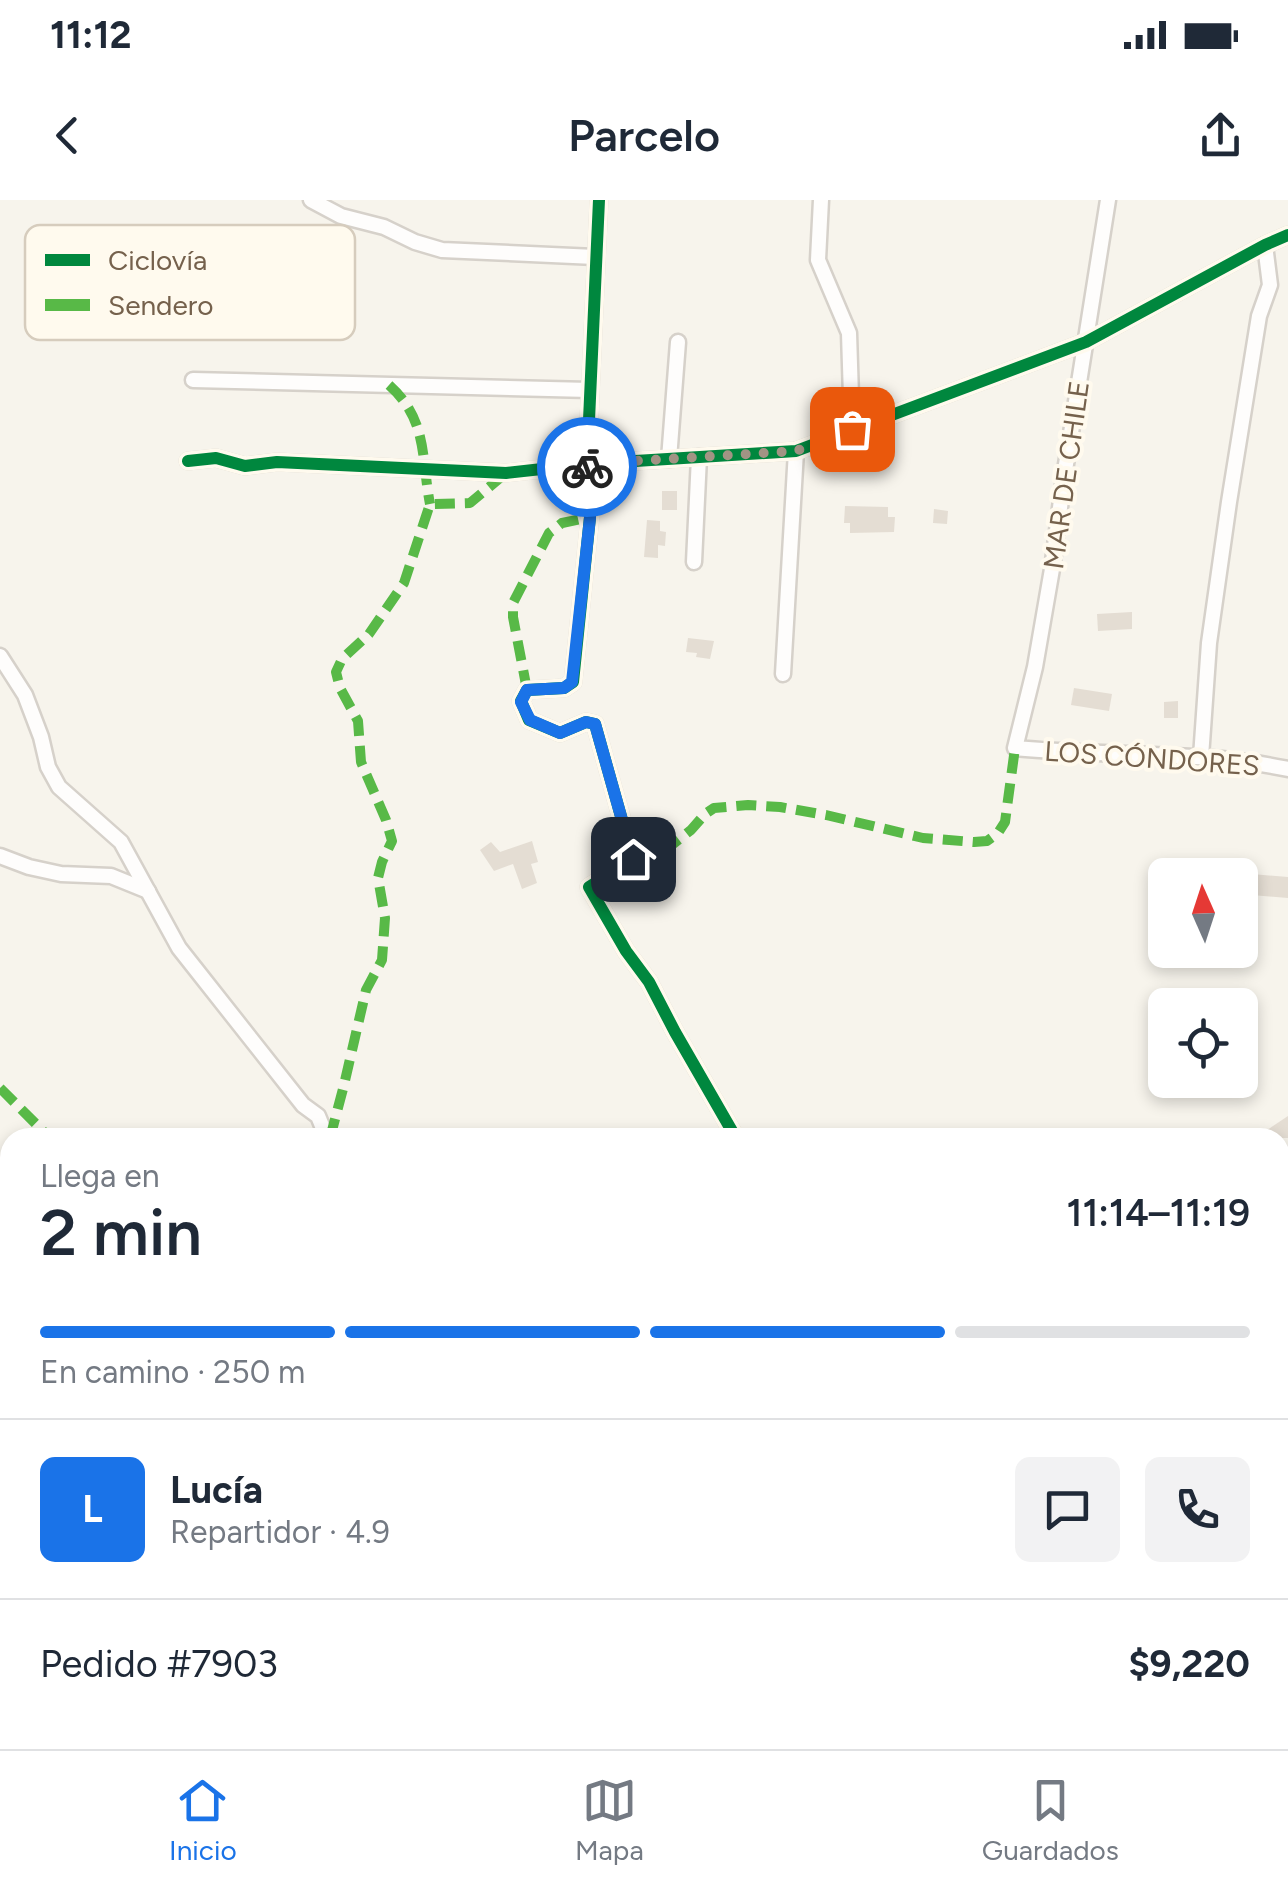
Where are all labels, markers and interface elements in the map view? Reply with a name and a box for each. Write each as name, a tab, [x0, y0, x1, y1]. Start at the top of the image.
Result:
text: 11:12	[50, 12, 132, 58]
icon: back	[40, 108, 95, 163]
text: Parcelo	[568, 108, 720, 162]
icon: share	[1193, 108, 1248, 163]
legend	[25, 225, 355, 340]
text: Ciclovía	[108, 243, 207, 277]
text: Sendero	[108, 288, 214, 322]
street label: MAR DE CHILE	[1036, 379, 1096, 571]
pin	[810, 387, 895, 472]
icon: bag	[825, 402, 880, 457]
courier	[537, 417, 637, 517]
icon: bike	[560, 440, 615, 495]
street label: LOS CÓNDORES	[1043, 734, 1261, 782]
pin	[591, 817, 676, 902]
icon: home	[606, 832, 661, 887]
north arrow	[1148, 858, 1258, 968]
map controls	[1148, 858, 1258, 1098]
button: locate	[1148, 988, 1258, 1098]
text: Llega en	[40, 1157, 160, 1195]
text: 11:14–11:19	[1066, 1190, 1250, 1236]
text: 2 min	[40, 1193, 202, 1271]
text: En camino · 250 m	[40, 1353, 305, 1391]
button: chat	[1015, 1457, 1120, 1562]
button: phone	[1145, 1457, 1250, 1562]
text: Lucía	[170, 1467, 263, 1513]
text: L	[82, 1486, 103, 1532]
text: Repartidor · 4.9	[170, 1513, 390, 1551]
text: Pedido #7903	[40, 1641, 278, 1687]
text: $9,220	[1129, 1641, 1250, 1687]
tab: Inicio	[169, 1773, 237, 1867]
tab: Mapa	[575, 1773, 644, 1867]
tab: Guardados	[982, 1773, 1119, 1867]

